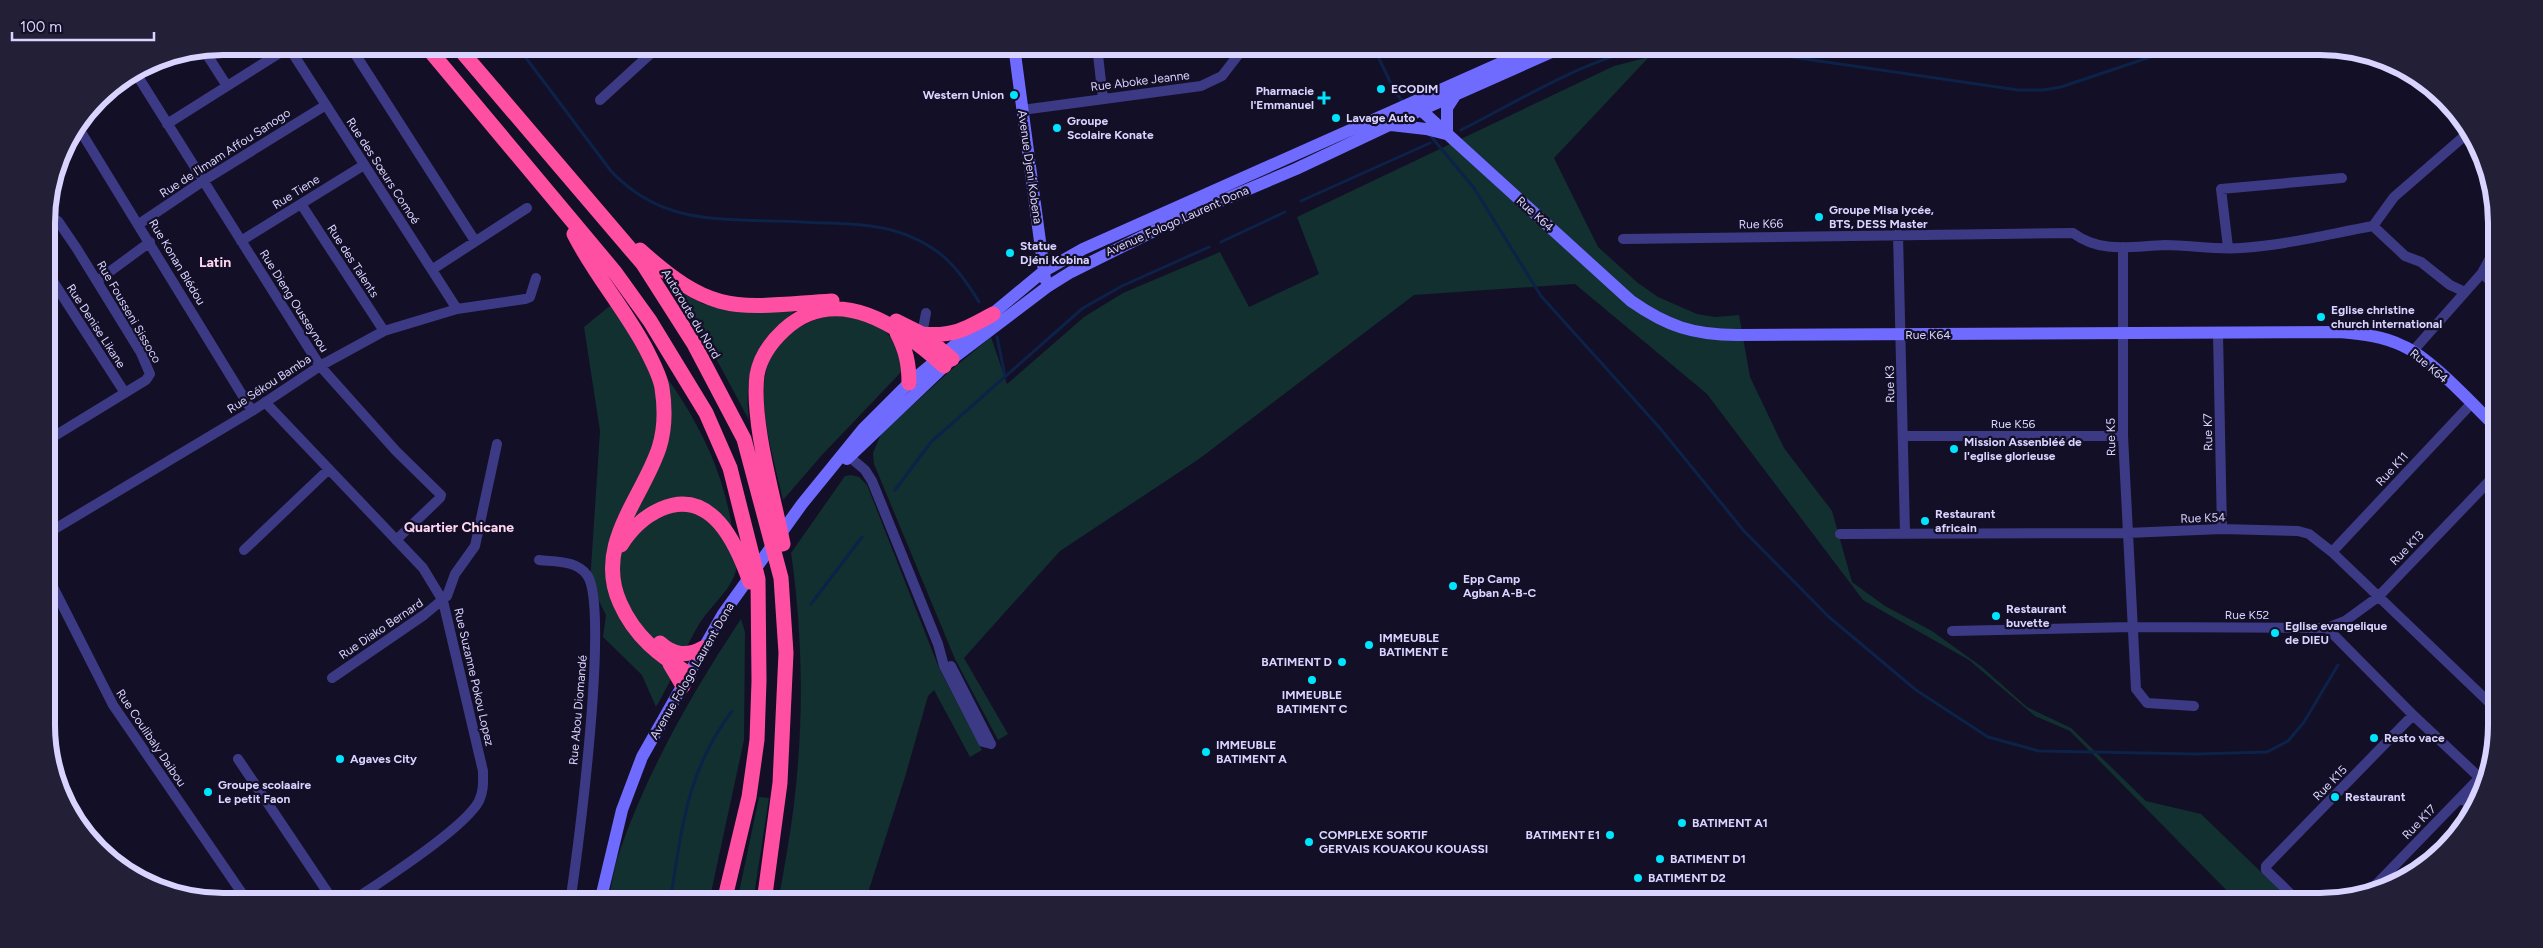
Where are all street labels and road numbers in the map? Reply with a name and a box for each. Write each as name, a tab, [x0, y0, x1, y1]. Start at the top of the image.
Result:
street label: Rue Aboke Jeanne	[1090, 68, 1191, 94]
street label: Rue de l'Imam Affou Sanogo	[157, 106, 293, 200]
street label: Avenue Djeni Kobena	[1015, 109, 1045, 225]
street label: Rue des Sœurs Comoé	[343, 115, 423, 227]
street label: Rue Tiene	[270, 172, 323, 212]
street label: Avenue Fologo Laurent Dona	[1103, 183, 1251, 259]
street label: Rue K64	[1513, 194, 1557, 235]
street label: Rue Konan Blédou	[146, 217, 208, 307]
street label: Rue K66	[1739, 217, 1784, 231]
street label: Rue des Talents	[324, 222, 382, 300]
street label: Rue Dieng Ousseynou	[257, 247, 331, 355]
street label: Rue Fousseni Sissoco	[94, 258, 164, 366]
street label: Autoroute du Nord	[659, 267, 723, 361]
street label: Rue Denise Likane	[64, 281, 129, 371]
street label: Rue K64	[1905, 328, 1951, 342]
street label: Rue K64	[2407, 346, 2451, 386]
street label: Rue Sékou Bamba	[225, 352, 313, 416]
street label: Rue K3	[1883, 365, 1897, 403]
street label: Rue K7	[2201, 413, 2215, 451]
street label: Rue K56	[1991, 417, 2036, 431]
street label: Rue K5	[2104, 418, 2118, 456]
street label: Rue K11	[2373, 449, 2411, 489]
street label: Rue K54	[2180, 510, 2226, 526]
street label: Rue K13	[2387, 528, 2427, 568]
street label: Rue Diako Bernard	[336, 596, 426, 662]
street label: Avenue Fologo Laurent Dona	[647, 600, 737, 742]
street label: Rue Suzanne Pokou Lopez	[451, 606, 497, 748]
street label: Rue K52	[2225, 608, 2269, 622]
street label: Rue Abou Diomandé	[566, 654, 590, 765]
street label: Rue Coulibaly Daibou	[113, 687, 189, 789]
street label: Rue K15	[2310, 763, 2350, 803]
street label: Rue K17	[2399, 801, 2439, 842]

